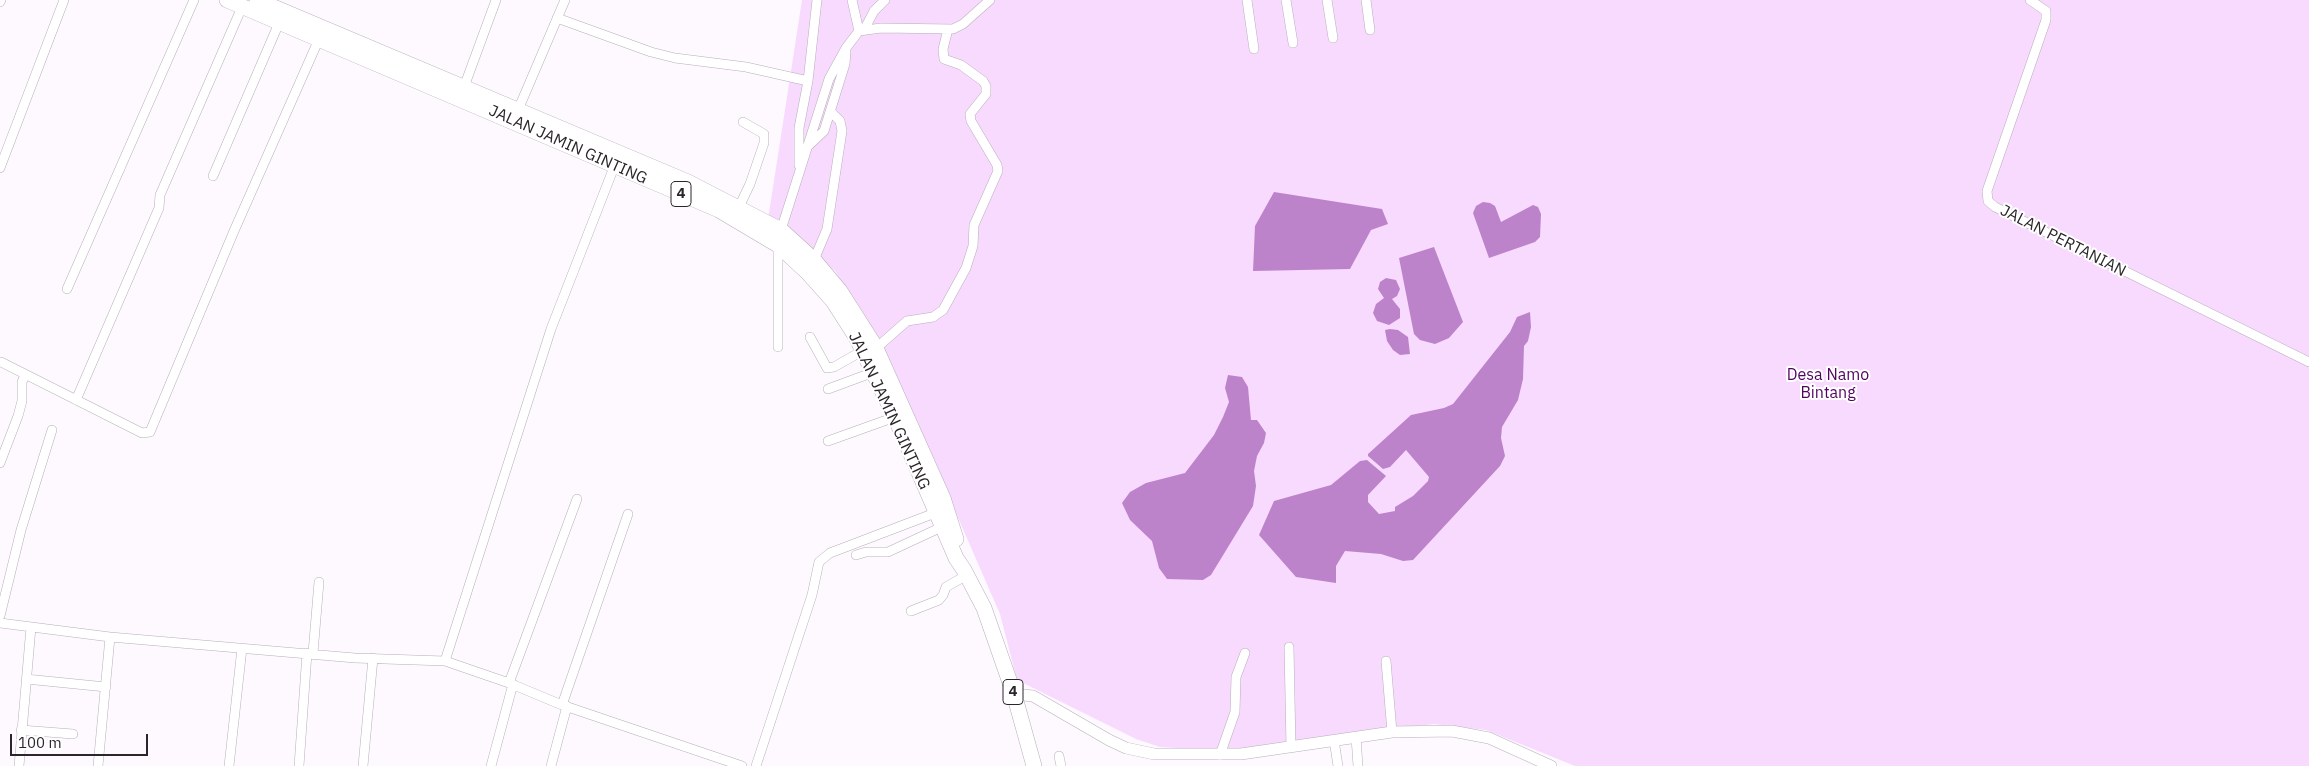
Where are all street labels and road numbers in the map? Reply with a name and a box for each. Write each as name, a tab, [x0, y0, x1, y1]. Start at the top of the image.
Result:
street label: JALAN JAMIN GINTING	[486, 101, 650, 189]
road number: 4	[671, 182, 691, 206]
street label: JALAN PERTANIAN	[1997, 201, 2129, 281]
street label: JALAN JAMIN GINTING	[844, 329, 934, 493]
road number: 4	[1003, 680, 1023, 704]

